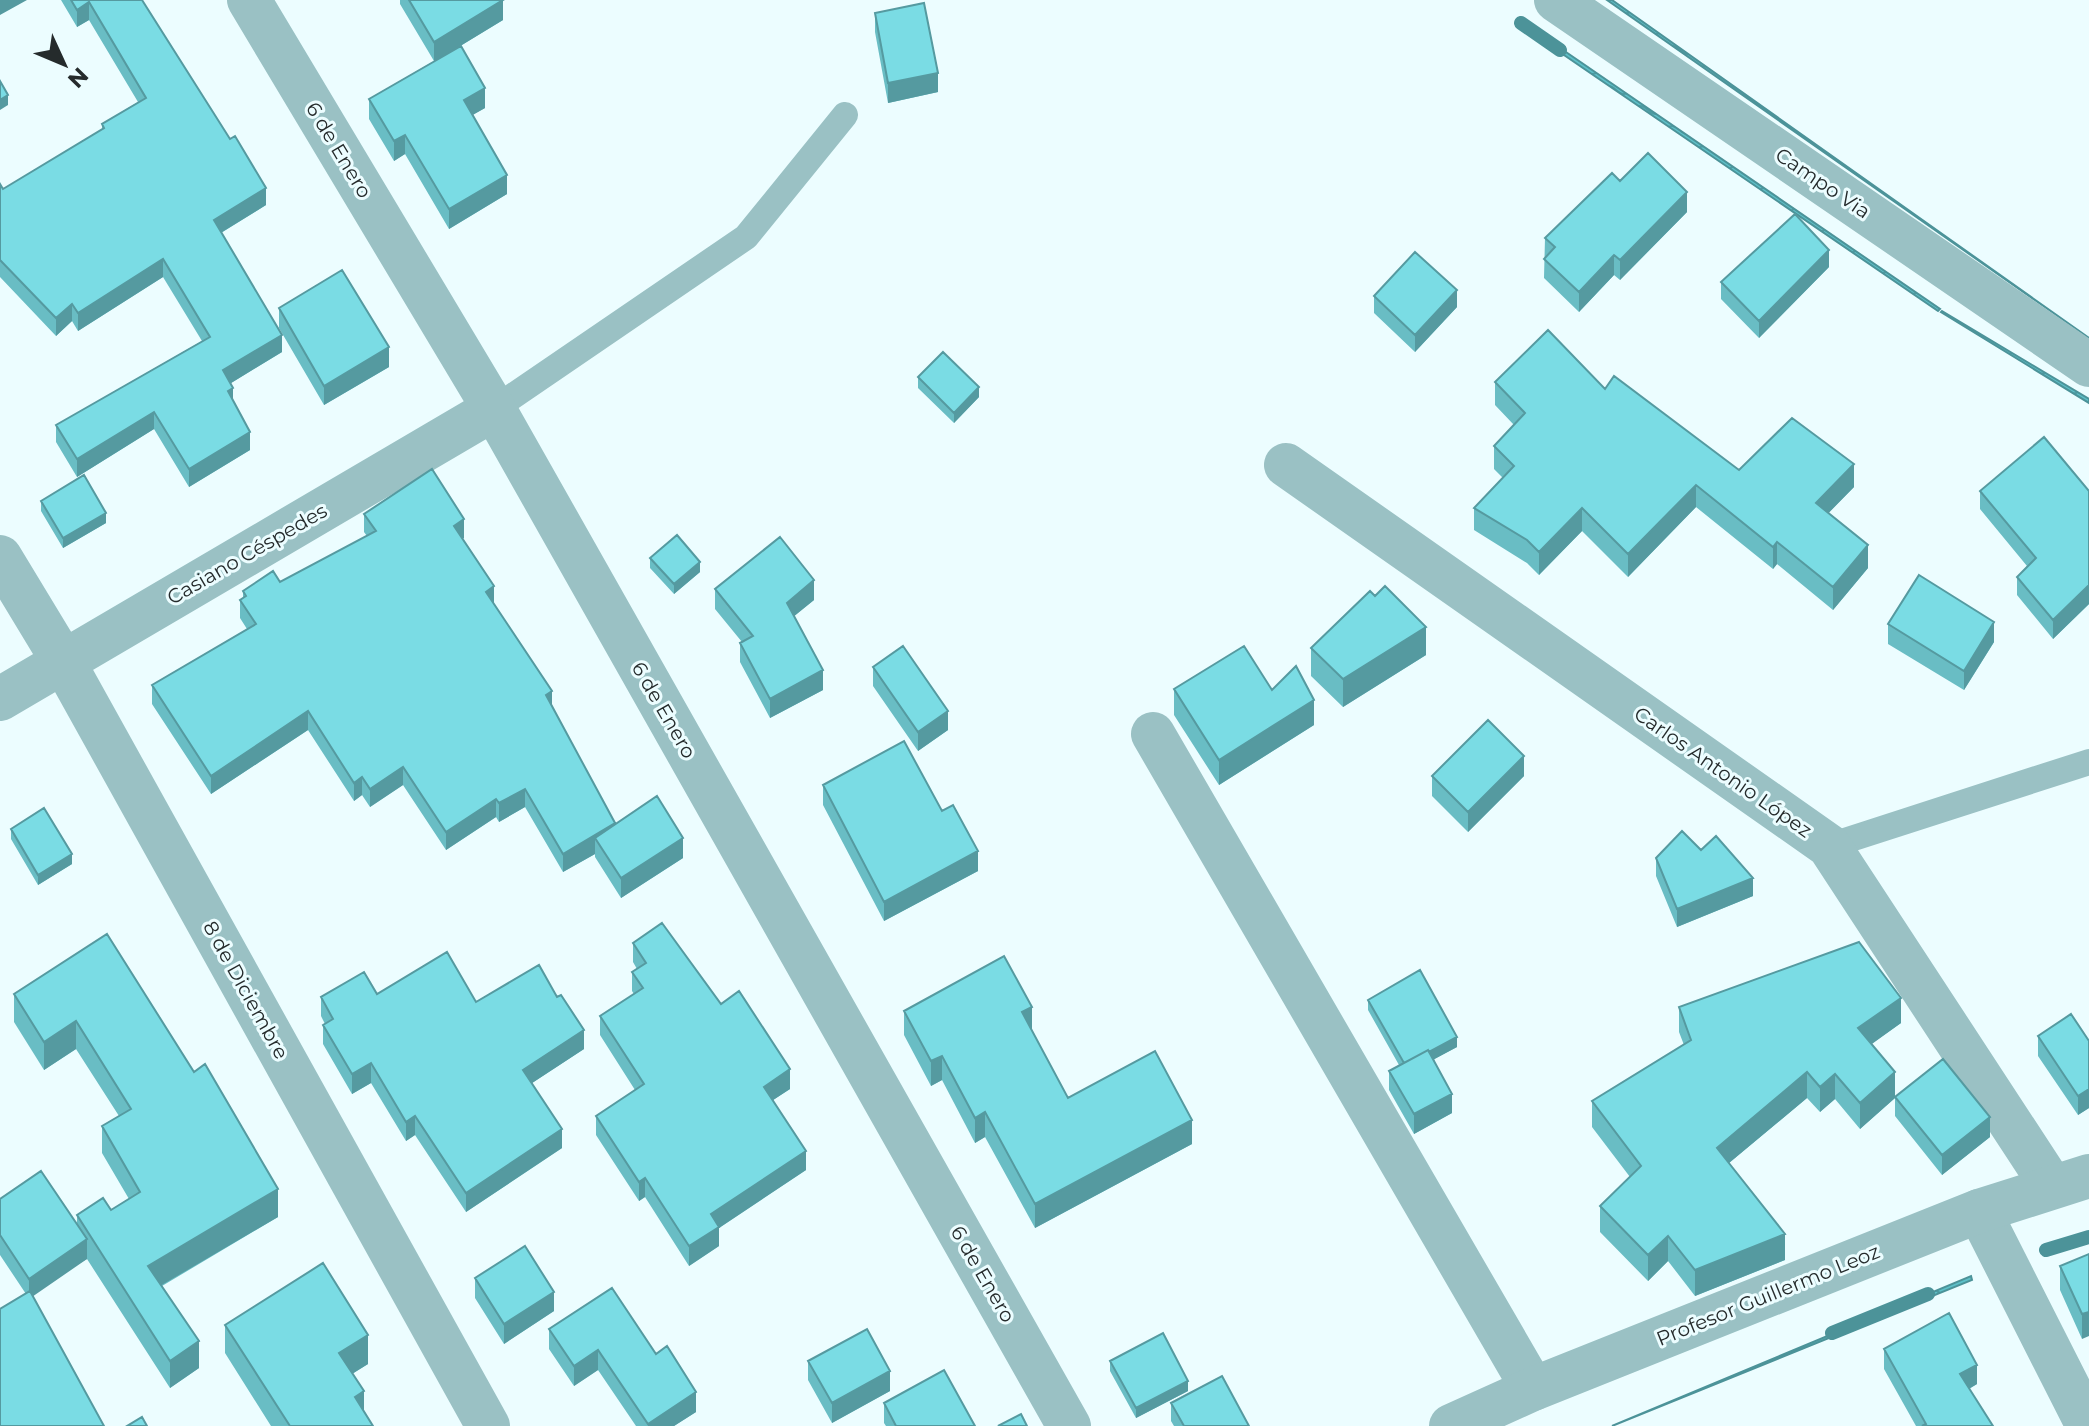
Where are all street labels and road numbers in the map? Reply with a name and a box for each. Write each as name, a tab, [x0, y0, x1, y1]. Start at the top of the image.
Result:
street label: 6 de Enero	[301, 98, 377, 202]
street label: Campo Via	[1771, 143, 1875, 223]
street label: Casiano Céspedes	[163, 498, 331, 610]
street label: 6 de Enero	[627, 657, 701, 763]
street label: Carlos Antonio López	[1630, 702, 1816, 842]
street label: 8 de Diciembre	[198, 917, 294, 1063]
street label: 6 de Enero	[946, 1221, 1020, 1327]
street label: Profesor Guillermo Leoz	[1653, 1239, 1883, 1351]

